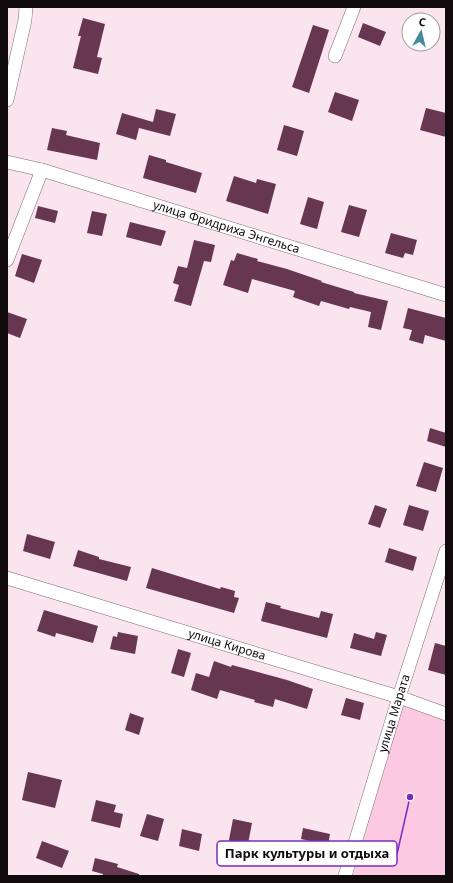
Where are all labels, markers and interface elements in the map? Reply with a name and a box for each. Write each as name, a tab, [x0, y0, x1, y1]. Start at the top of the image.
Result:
north arrow	[401, 12, 441, 52]
text: С	[418, 14, 427, 30]
street label: улица Фридриха Энгельса	[151, 196, 302, 257]
street label: улица Кирова	[186, 625, 268, 664]
street label: улица Марата	[374, 672, 414, 754]
callout: Парк культуры и отдыха	[217, 841, 397, 866]
text: Парк культуры и отдыха	[225, 844, 389, 862]

